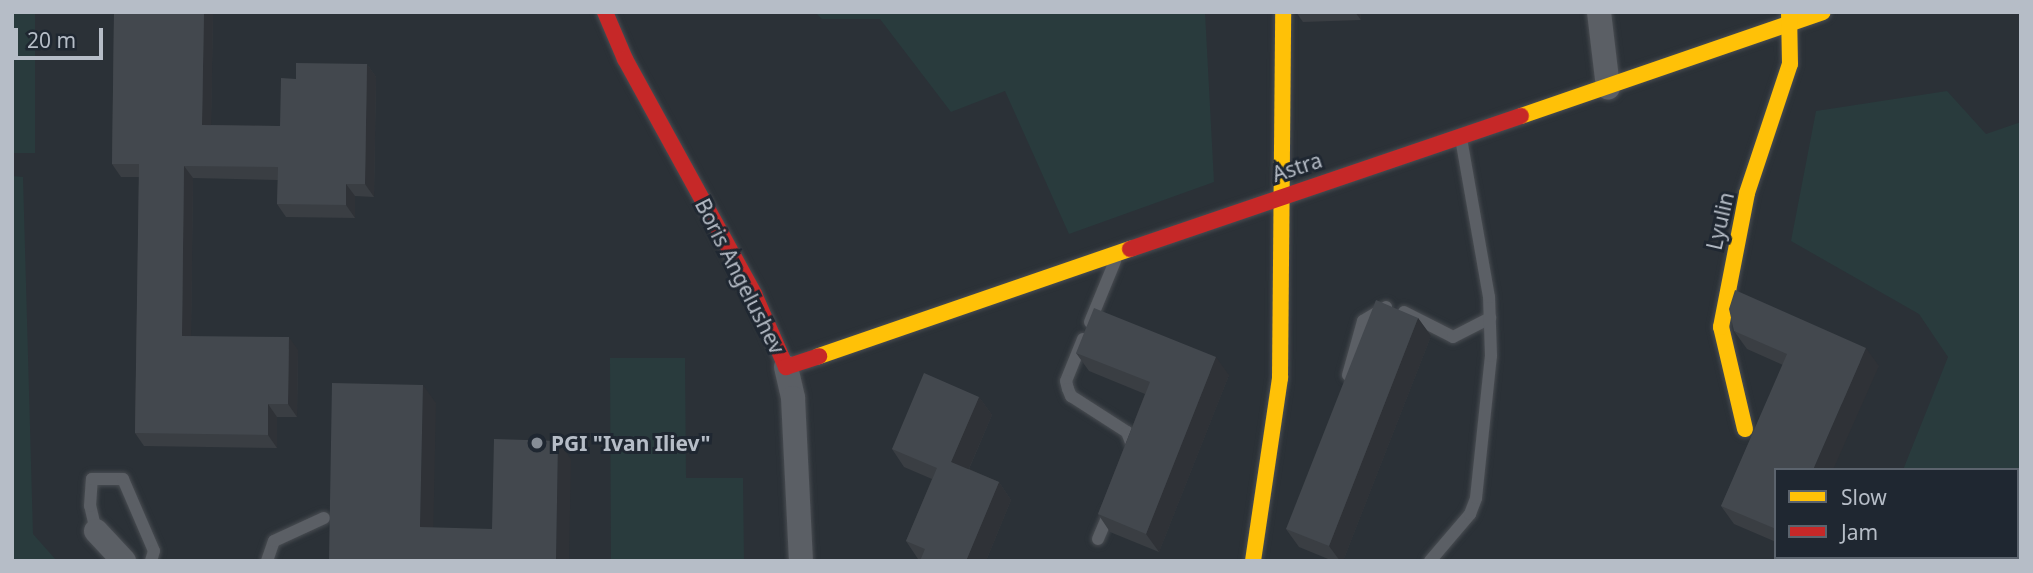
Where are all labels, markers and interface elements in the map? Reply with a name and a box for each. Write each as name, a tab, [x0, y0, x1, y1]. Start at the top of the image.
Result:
scale bar	[18, 14, 107, 58]
text: 20 m	[27, 26, 76, 54]
street label: Astra	[1269, 147, 1325, 187]
street label: Lyulin	[1701, 190, 1739, 252]
street label: Boris Angelushev	[690, 194, 790, 358]
place label: PGI "Ivan Iliev"	[551, 430, 710, 456]
marker: PGI "Ivan Iliev"	[529, 435, 545, 451]
legend	[1774, 468, 2019, 559]
text: Slow	[1841, 483, 1887, 511]
text: Jam	[1841, 518, 1878, 546]

